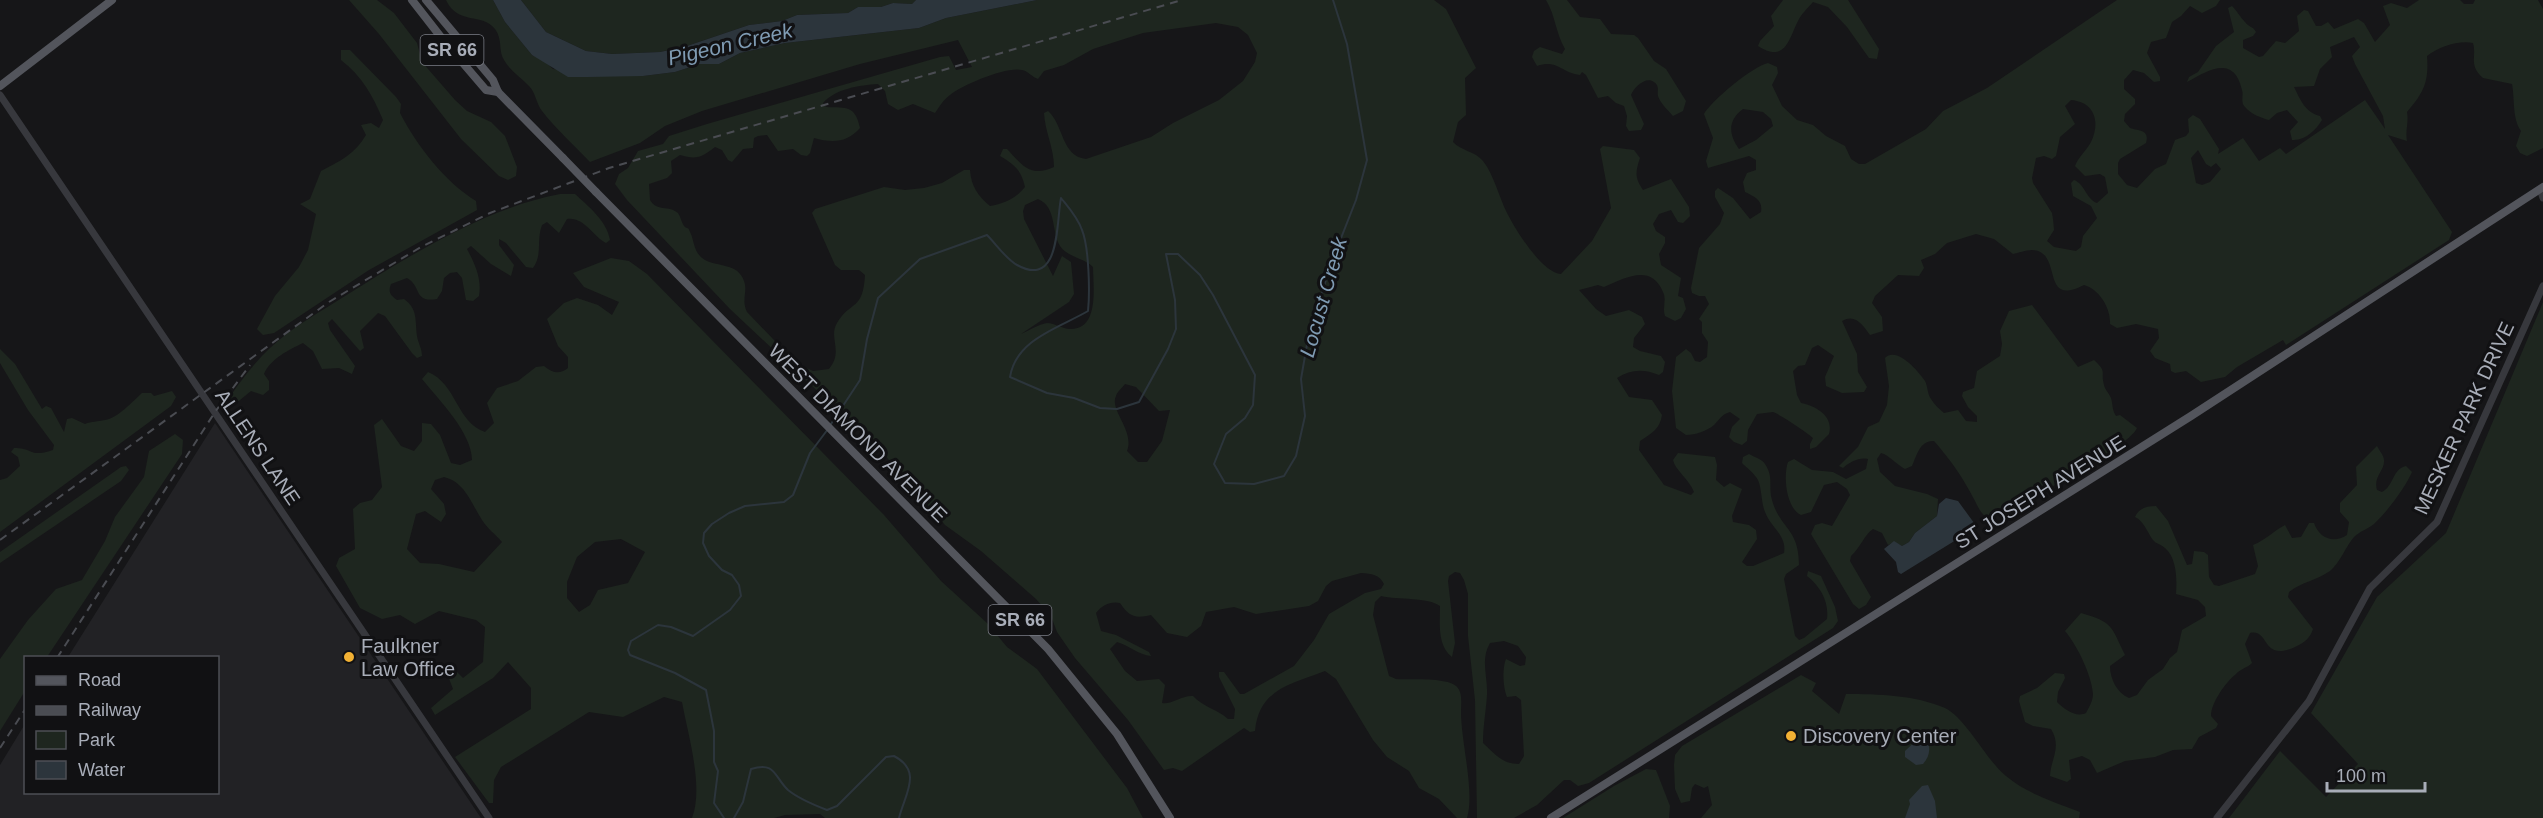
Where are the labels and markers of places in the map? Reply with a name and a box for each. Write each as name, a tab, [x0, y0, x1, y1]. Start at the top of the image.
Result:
place label: Faulkner Law Office	[361, 635, 455, 680]
marker: Faulkner Law Office	[342, 650, 356, 664]
place label: Discovery Center	[1803, 725, 1957, 747]
marker: Discovery Center	[1784, 729, 1798, 743]

